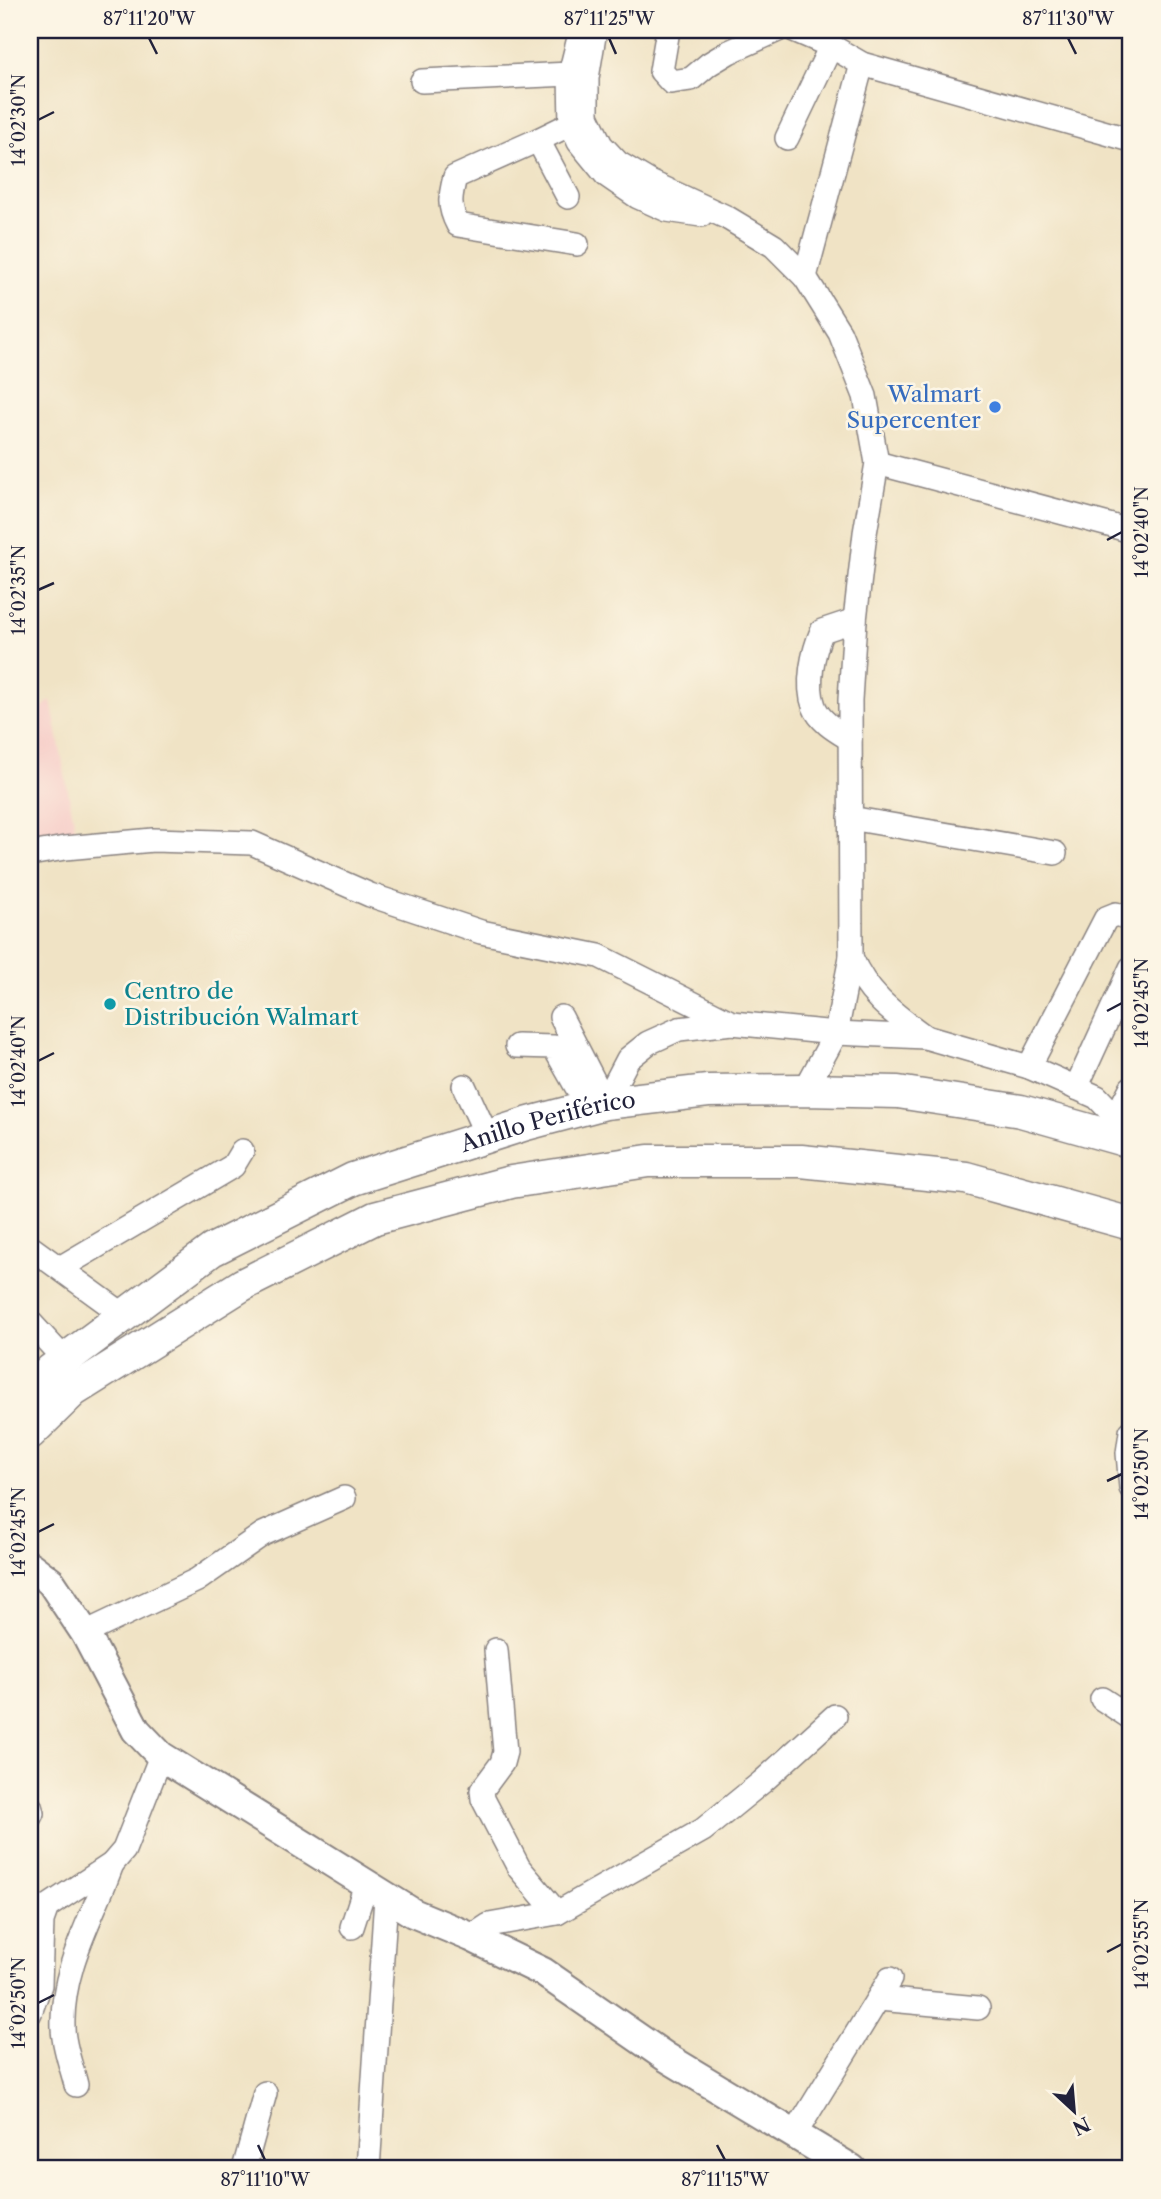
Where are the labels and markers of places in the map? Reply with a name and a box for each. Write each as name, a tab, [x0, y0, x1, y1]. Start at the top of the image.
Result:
place label: Walmart Supercenter	[847, 380, 981, 434]
marker: Walmart Supercenter	[987, 399, 1003, 415]
place label: Centro de Distribución Walmart	[124, 977, 359, 1031]
marker: Centro de Distribución Walmart	[102, 996, 118, 1012]

